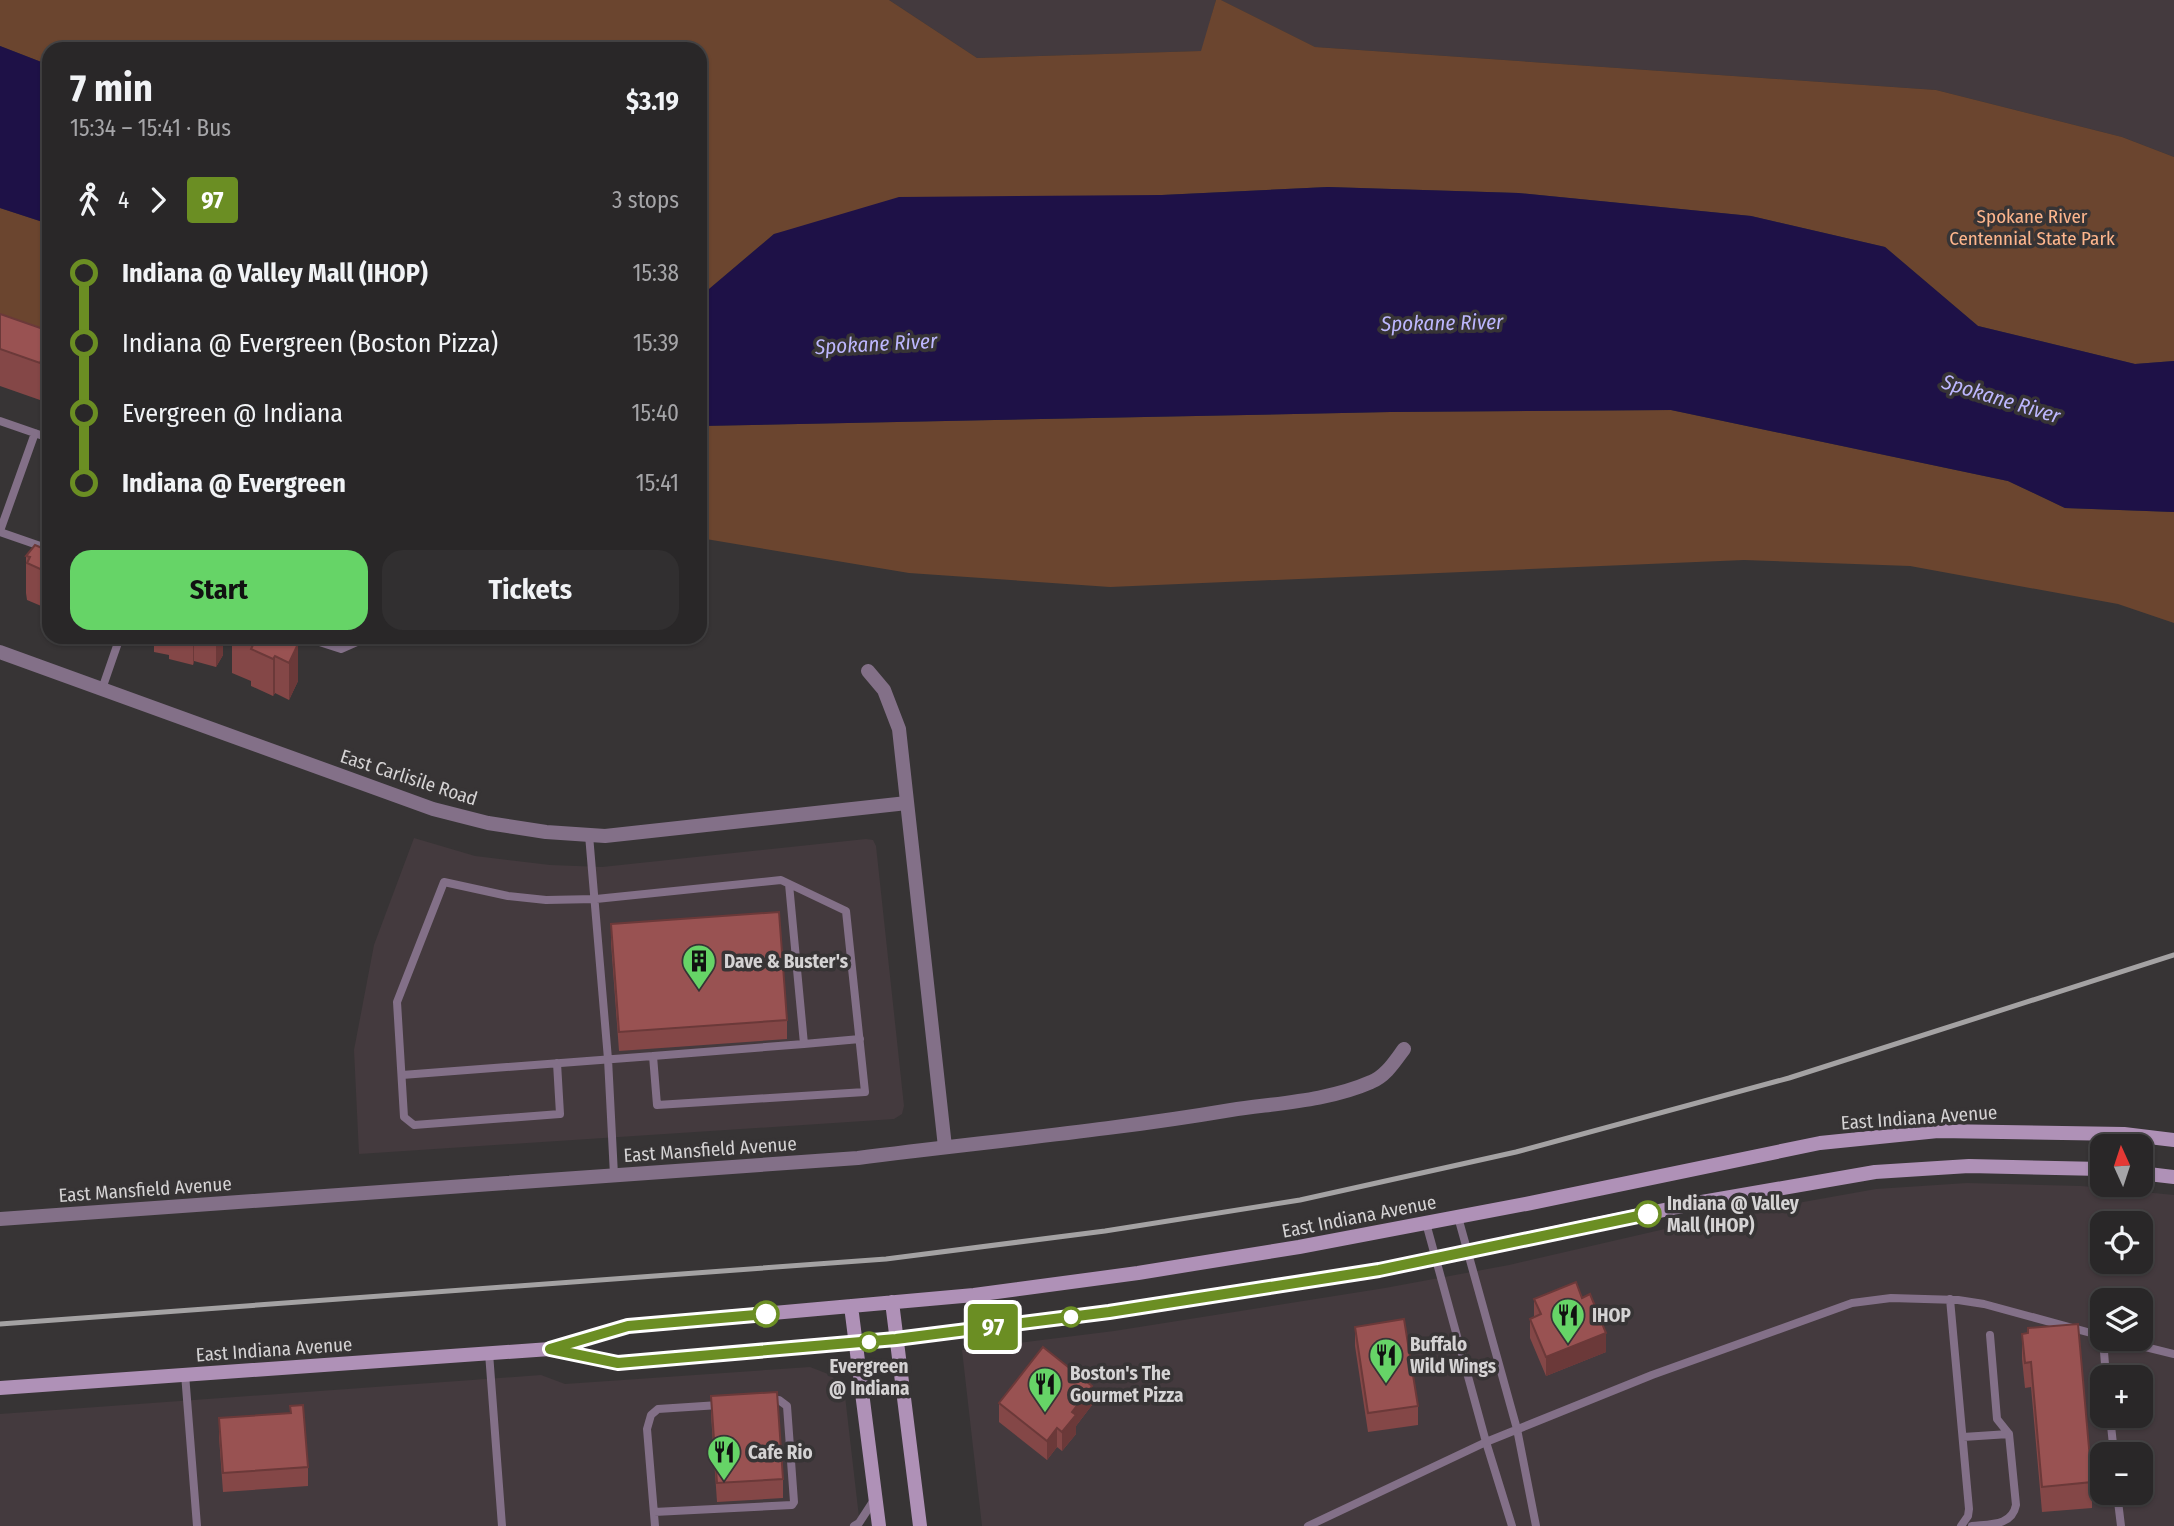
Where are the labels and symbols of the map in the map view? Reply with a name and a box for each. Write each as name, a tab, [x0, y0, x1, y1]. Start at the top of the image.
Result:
park label: Spokane River Centennial State Park	[1949, 205, 2115, 250]
water label: Spokane River	[1380, 309, 1504, 337]
water label: Spokane River	[813, 328, 939, 360]
water label: Spokane River	[1938, 368, 2064, 430]
street label: East Carlisile Road	[337, 744, 480, 810]
building icon: Dave & Buster's	[680, 942, 718, 991]
place label: Dave & Buster's	[724, 950, 849, 973]
street label: East Indiana Avenue	[1840, 1101, 1998, 1134]
street label: East Mansfield Avenue	[623, 1132, 797, 1167]
north arrow	[2090, 1134, 2152, 1197]
street label: East Mansfield Avenue	[58, 1172, 232, 1207]
street label: East Indiana Avenue	[1280, 1190, 1438, 1243]
place label: Indiana @ Valley Mall (IHOP)	[1667, 1192, 1800, 1237]
marker: Indiana @ Valley Mall (IHOP)	[1635, 1201, 1661, 1227]
restaurant icon: IHOP	[1549, 1296, 1587, 1345]
unlabelled marker	[753, 1301, 779, 1327]
line badge: 97	[962, 1304, 1024, 1350]
place label: IHOP	[1592, 1304, 1632, 1327]
unlabelled marker	[1061, 1307, 1081, 1327]
marker: Evergreen @ Indiana	[859, 1332, 879, 1352]
street label: East Indiana Avenue	[195, 1333, 353, 1366]
place label: Buffalo Wild Wings	[1410, 1333, 1497, 1378]
restaurant icon: Buffalo Wild Wings	[1367, 1336, 1405, 1385]
place label: Evergreen @ Indiana	[829, 1355, 909, 1400]
place label: Boston's The Gourmet Pizza	[1070, 1362, 1183, 1407]
restaurant icon: Boston's The Gourmet Pizza	[1026, 1365, 1064, 1414]
restaurant icon: Cafe Rio	[705, 1433, 743, 1482]
place label: Cafe Rio	[748, 1441, 813, 1464]

